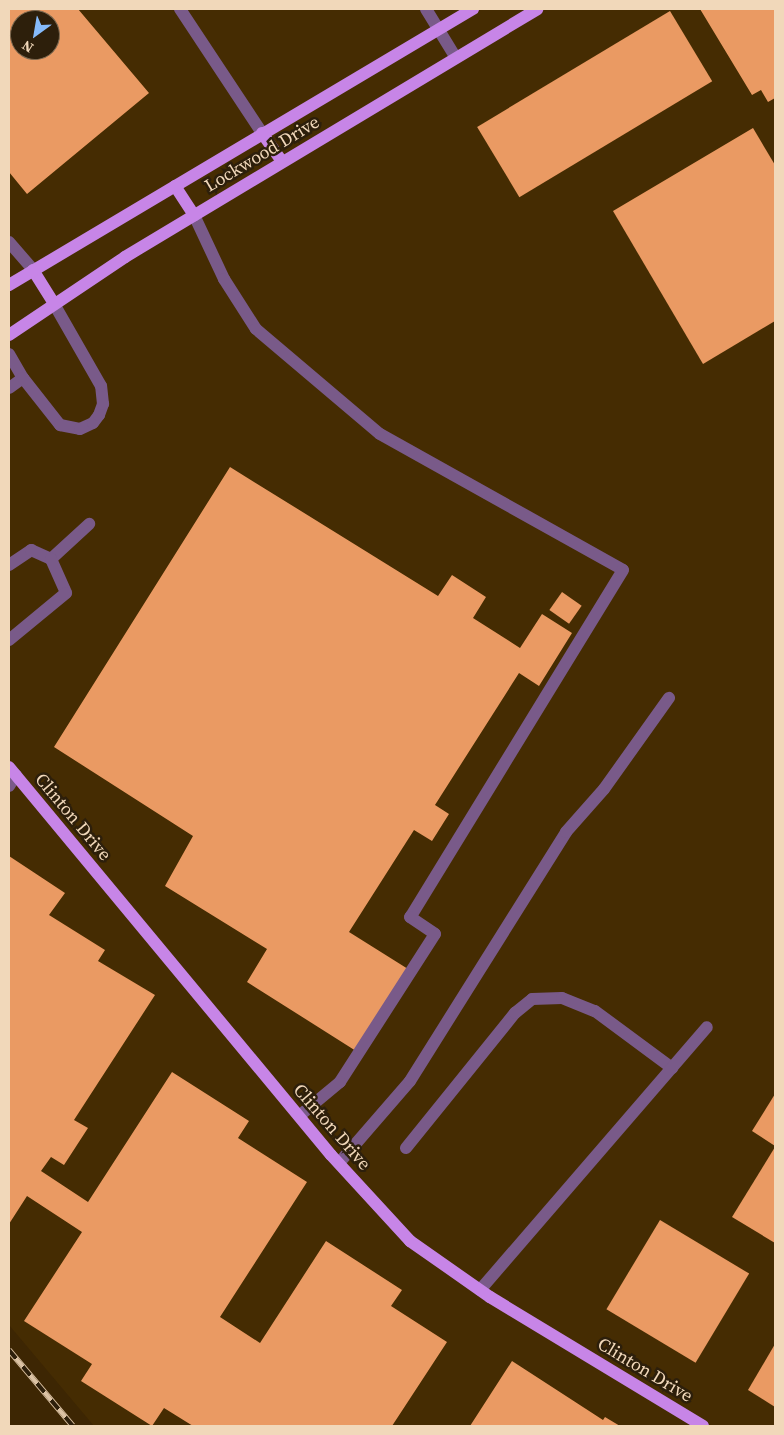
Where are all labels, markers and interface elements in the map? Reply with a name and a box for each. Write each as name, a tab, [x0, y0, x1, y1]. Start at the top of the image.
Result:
north arrow	[10, 10, 60, 60]
text: N	[18, 36, 37, 58]
street label: Lockwood Drive	[201, 111, 323, 197]
street label: Clinton Drive	[30, 769, 116, 865]
street label: Clinton Drive	[289, 1079, 375, 1175]
street label: Clinton Drive	[594, 1333, 696, 1407]

